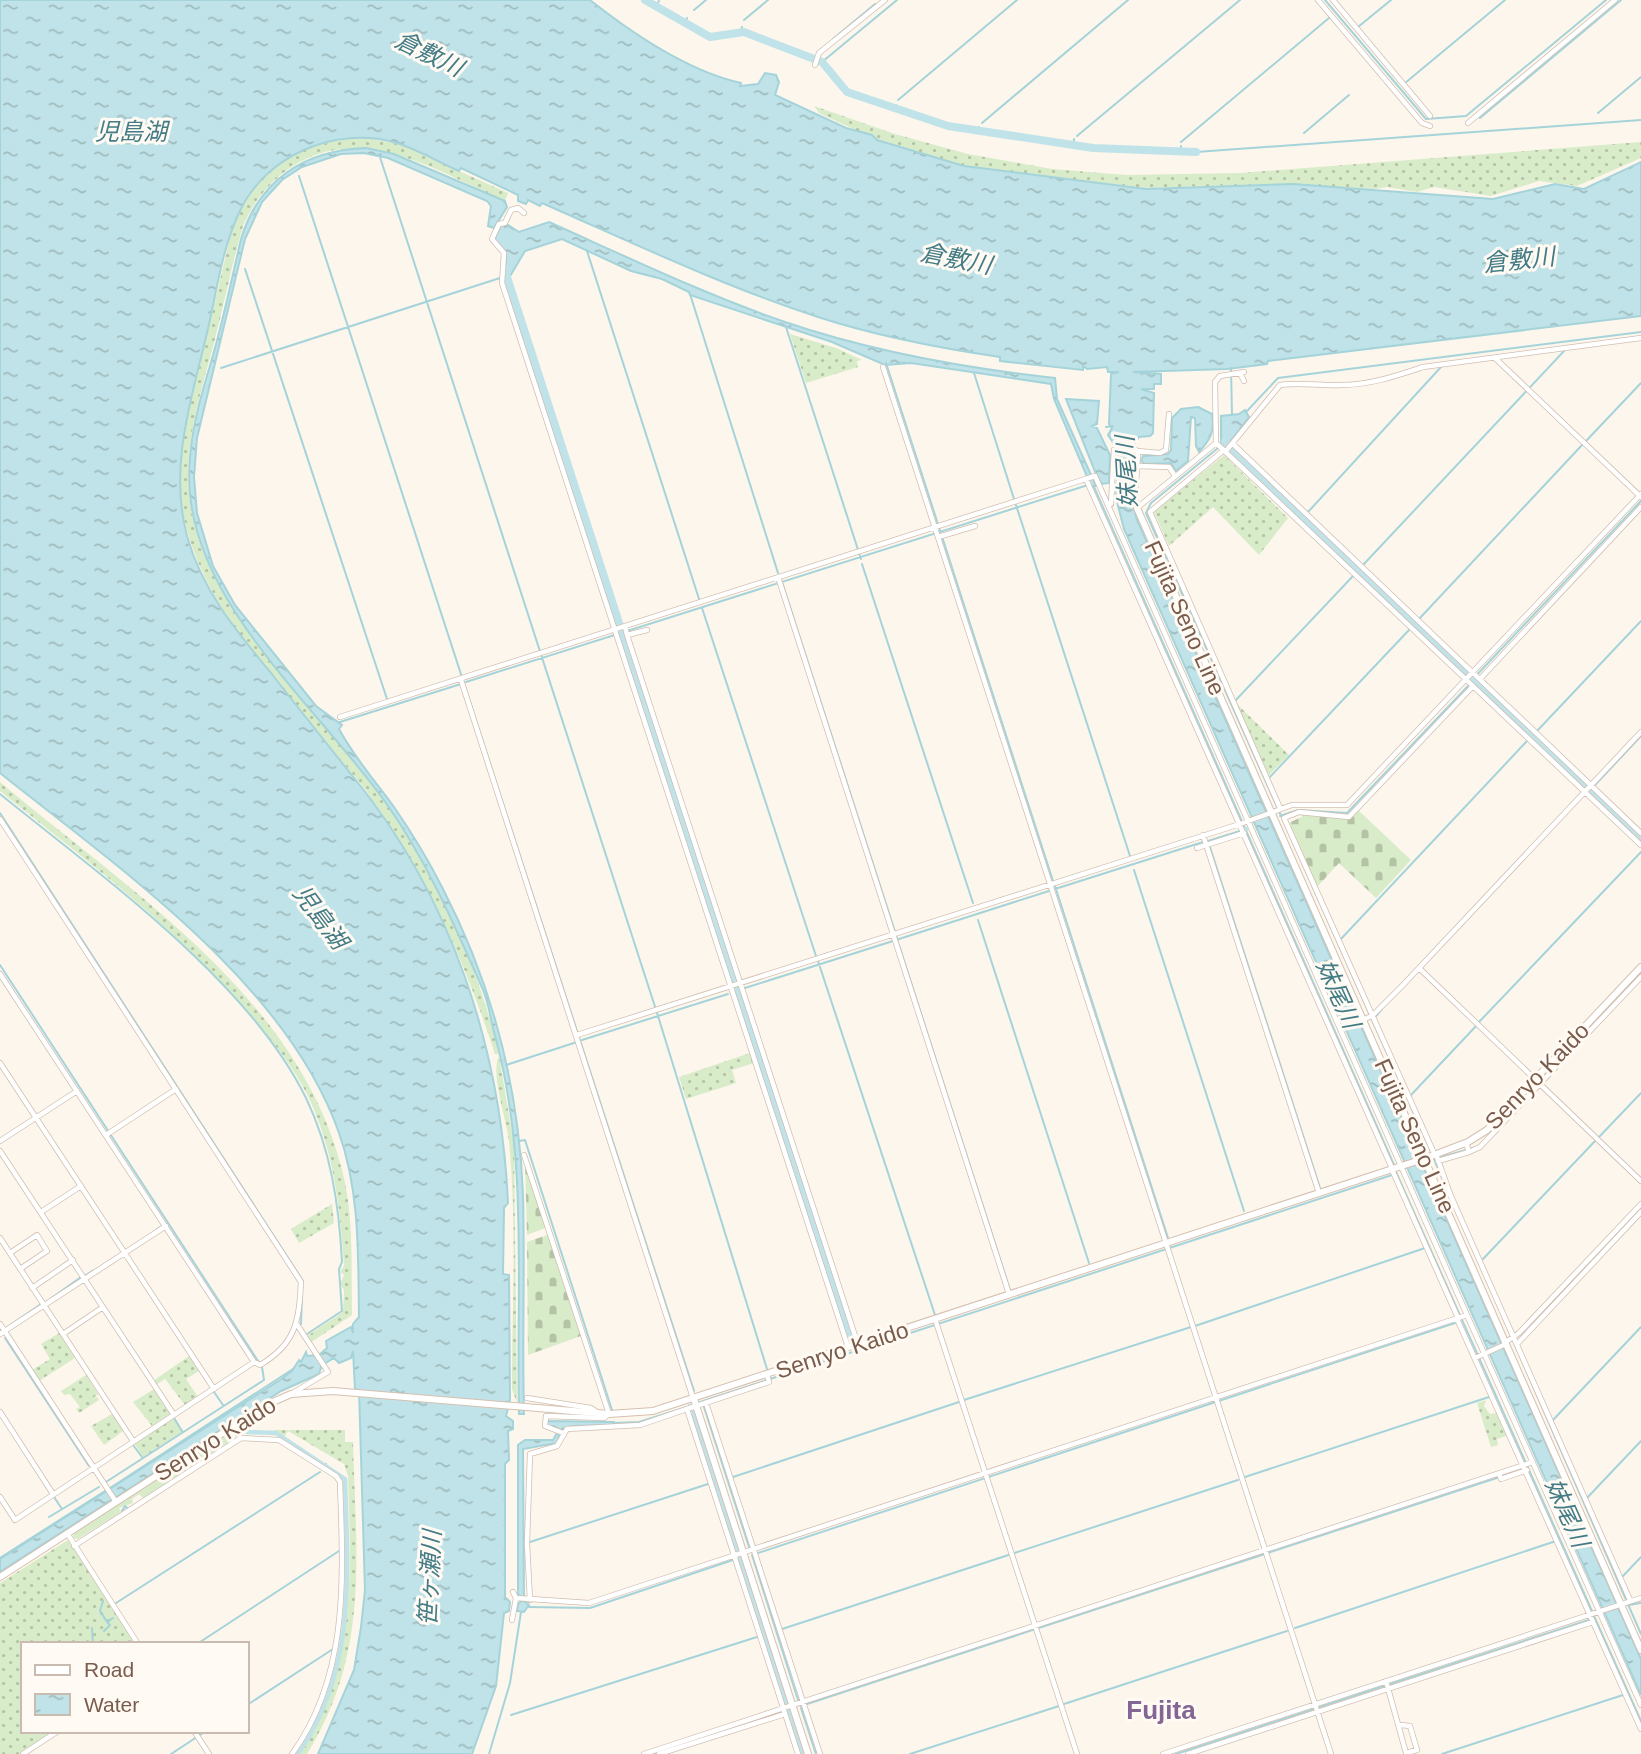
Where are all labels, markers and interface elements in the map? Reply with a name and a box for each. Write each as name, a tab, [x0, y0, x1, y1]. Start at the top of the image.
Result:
water label: 倉敷川	[391, 26, 470, 83]
water label: 児島湖	[95, 118, 171, 145]
water label: 倉敷川	[918, 238, 997, 279]
water label: 倉敷川	[1482, 242, 1559, 277]
water label: 妹尾川	[1111, 432, 1142, 509]
street label: Fujita Seno Line	[1139, 537, 1231, 699]
water label: 児島湖	[288, 880, 355, 957]
water label: 妹尾川	[1311, 955, 1367, 1035]
street label: Senryo Kaido	[1480, 1017, 1594, 1135]
street label: Fujita Seno Line	[1369, 1055, 1461, 1217]
street label: Senryo Kaido	[772, 1316, 912, 1384]
street label: Senryo Kaido	[150, 1391, 280, 1487]
water label: 妹尾川	[1540, 1474, 1596, 1554]
water label: 笹ヶ瀬川	[414, 1526, 446, 1627]
legend	[21, 1642, 248, 1733]
text: Road	[84, 1658, 134, 1681]
text: Water	[84, 1693, 139, 1716]
district label: Fujita	[1126, 1695, 1196, 1725]

